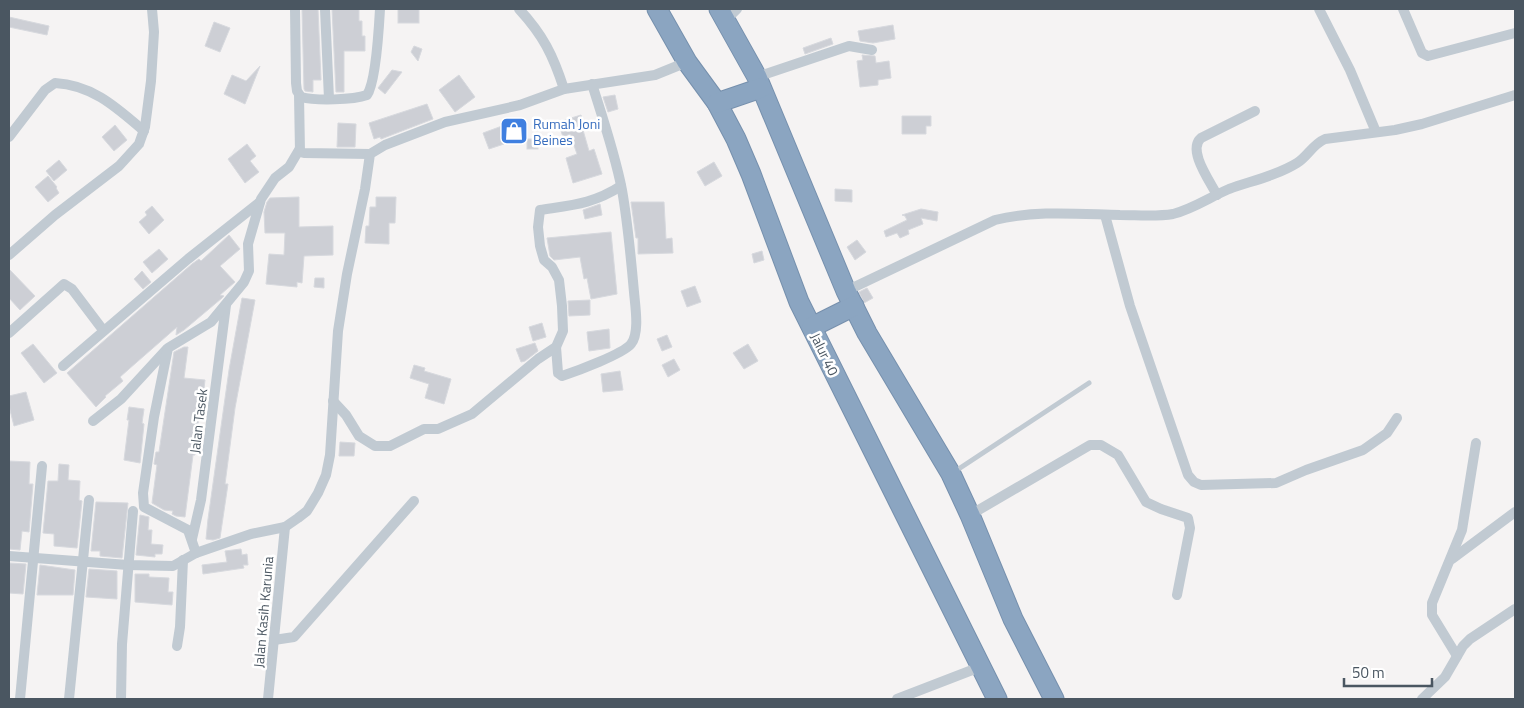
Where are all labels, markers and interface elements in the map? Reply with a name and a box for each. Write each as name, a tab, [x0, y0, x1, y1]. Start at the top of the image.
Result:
place label: Rumah Joni Beines	[533, 113, 600, 150]
shop icon: Rumah Joni Beines	[499, 116, 529, 146]
street label: Jalur 40	[806, 329, 844, 379]
street label: Jalan Tasek	[184, 387, 212, 455]
street label: Jalan Kasih Karunia	[248, 555, 278, 669]
scale bar	[1344, 656, 1432, 688]
text: 50 m	[1352, 661, 1385, 684]

